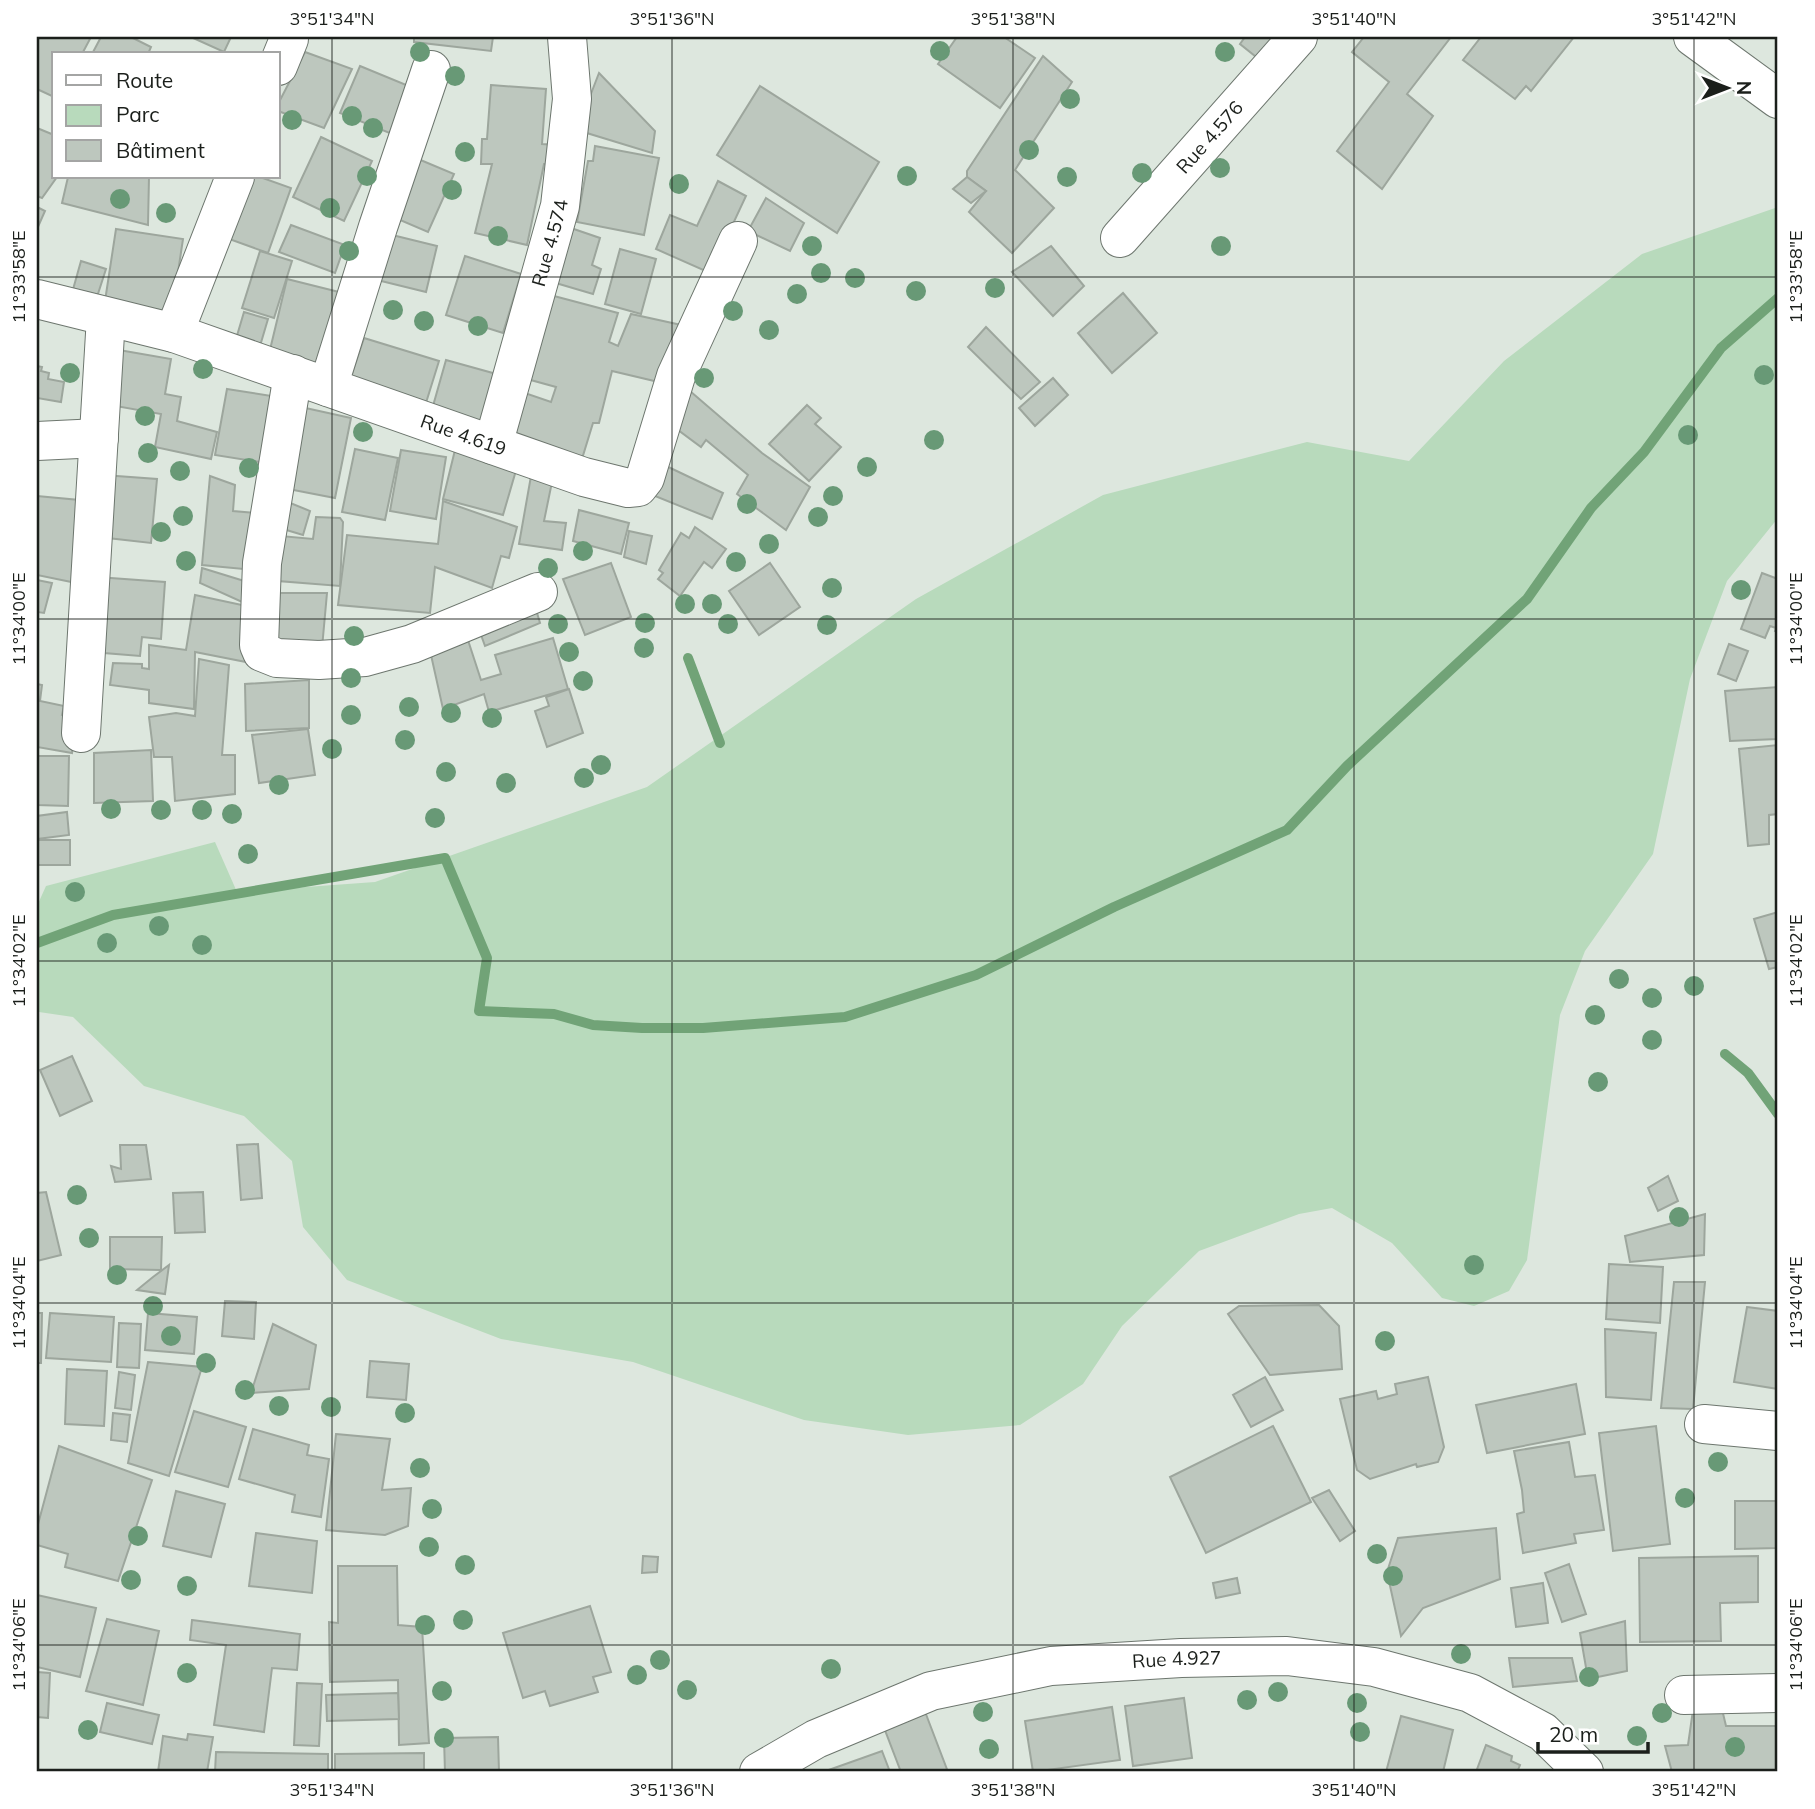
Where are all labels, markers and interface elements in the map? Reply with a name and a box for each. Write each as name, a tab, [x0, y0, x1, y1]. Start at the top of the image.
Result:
text: 3°51'34"N	[289, 7, 375, 30]
text: 3°51'36"N	[629, 7, 715, 30]
text: 3°51'38"N	[970, 7, 1056, 30]
text: 3°51'40"N	[1311, 7, 1397, 30]
text: 3°51'42"N	[1651, 7, 1737, 30]
legend	[52, 52, 280, 178]
north arrow	[1692, 52, 1762, 122]
text: Route	[116, 67, 173, 93]
text: N	[1732, 81, 1756, 95]
street label: Rue 4.576	[1171, 96, 1248, 178]
text: Parc	[116, 101, 160, 127]
text: Bâtiment	[116, 137, 205, 163]
street label: Rue 4.574	[526, 198, 573, 289]
text: 11°33'58"E	[7, 230, 30, 324]
text: 11°33'58"E	[1784, 230, 1807, 324]
street label: Rue 4.619	[417, 409, 510, 461]
text: 11°34'00"E	[7, 572, 30, 666]
text: 11°34'00"E	[1784, 572, 1807, 666]
text: 11°34'02"E	[7, 914, 30, 1008]
text: 11°34'02"E	[1784, 914, 1807, 1008]
text: 11°34'04"E	[7, 1256, 30, 1350]
text: 11°34'04"E	[1784, 1256, 1807, 1350]
text: 11°34'06"E	[7, 1598, 30, 1692]
text: 11°34'06"E	[1784, 1598, 1807, 1692]
street label: Rue 4.927	[1131, 1645, 1222, 1673]
scale bar	[1538, 1711, 1649, 1755]
text: 20 m	[1549, 1721, 1598, 1747]
text: 3°51'34"N	[289, 1778, 375, 1801]
text: 3°51'36"N	[629, 1778, 715, 1801]
text: 3°51'38"N	[970, 1778, 1056, 1801]
text: 3°51'40"N	[1311, 1778, 1397, 1801]
text: 3°51'42"N	[1651, 1778, 1737, 1801]

